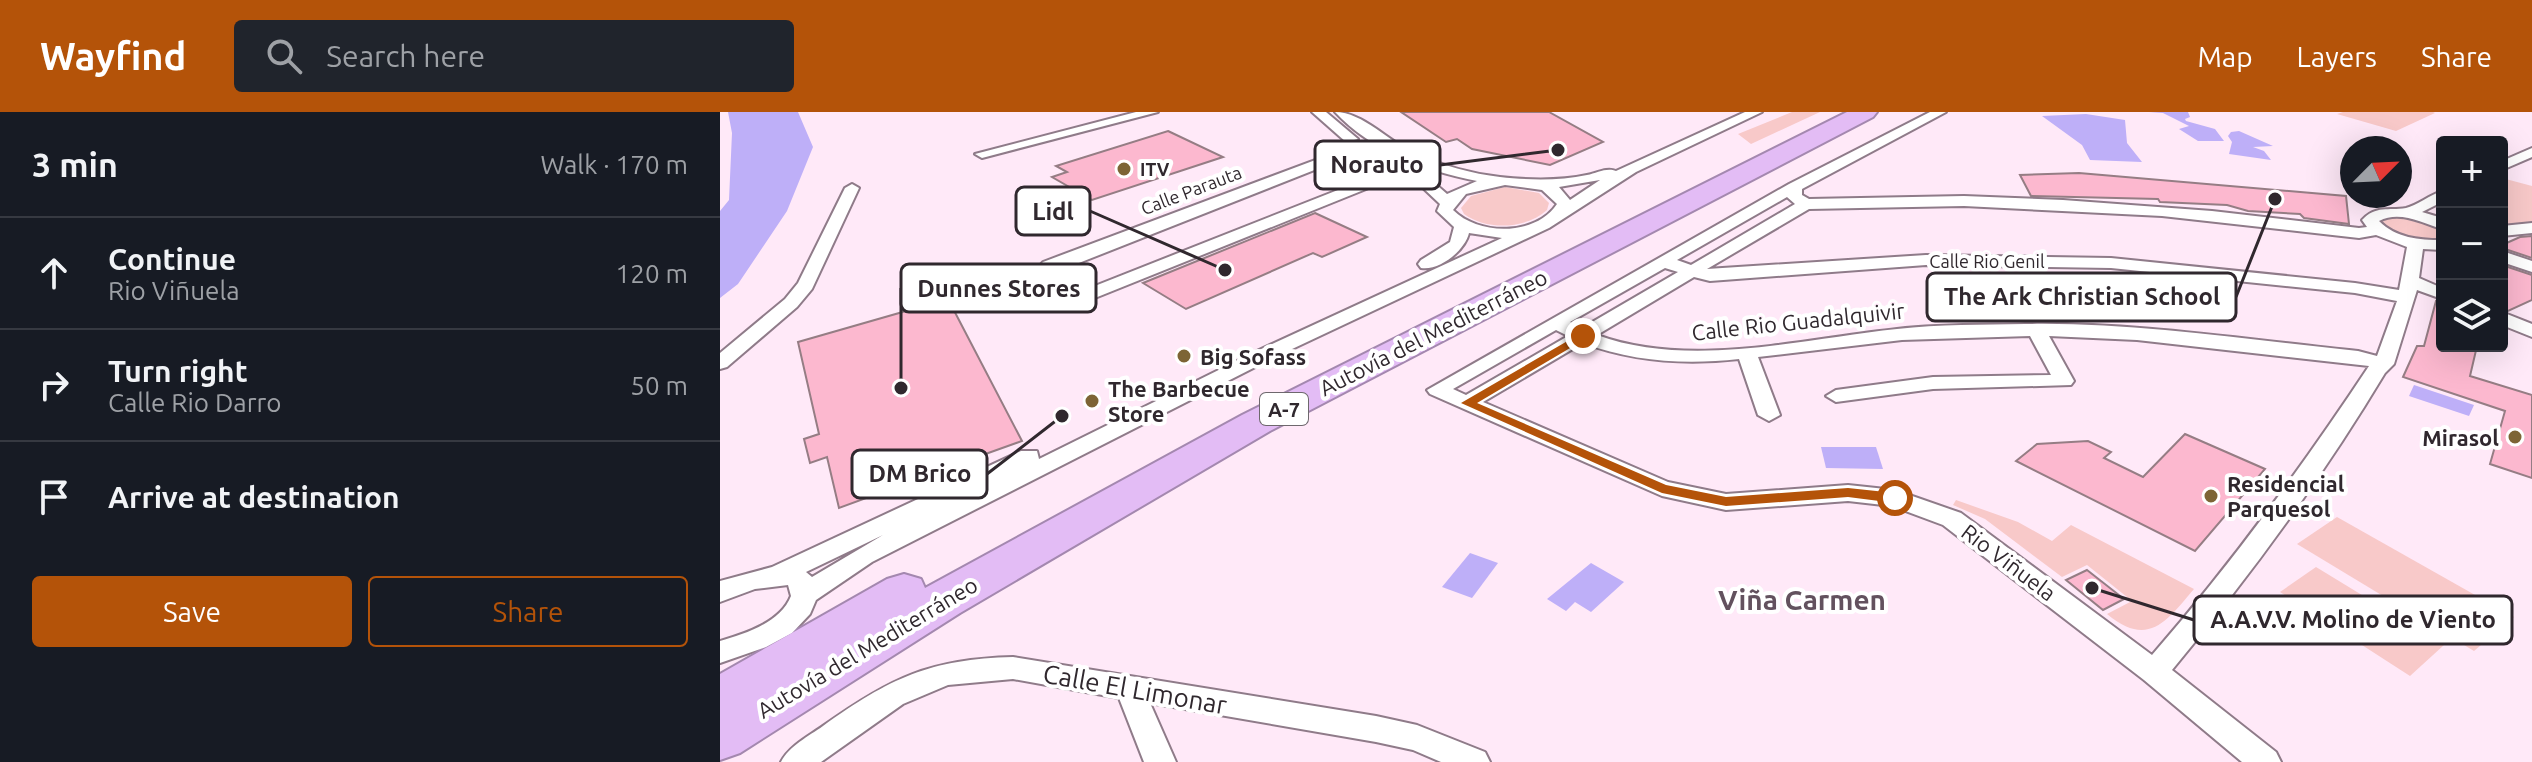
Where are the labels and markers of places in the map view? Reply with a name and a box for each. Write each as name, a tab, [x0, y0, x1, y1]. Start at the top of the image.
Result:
callout: Norauto	[1315, 141, 1440, 189]
place label: ITV	[1140, 159, 1170, 179]
marker: ITV	[1115, 160, 1133, 178]
callout: Lidl	[1016, 187, 1090, 235]
callout: Dunnes Stores	[901, 264, 1096, 312]
callout: The Ark Christian School	[1927, 273, 2236, 321]
place label: Big Sofass	[1200, 344, 1306, 369]
marker: Big Sofass	[1175, 347, 1193, 365]
place label: The Barbecue Store	[1108, 376, 1250, 426]
marker: The Barbecue Store	[1083, 392, 1101, 410]
place label: Mirasol	[2422, 425, 2499, 450]
marker: Mirasol	[2506, 428, 2524, 446]
callout: DM Brico	[852, 450, 987, 498]
place label: Residencial Parquesol	[2227, 471, 2345, 521]
marker: Residencial Parquesol	[2202, 487, 2220, 505]
callout: A.A.V.V. Molino de Viento	[2194, 596, 2512, 644]

